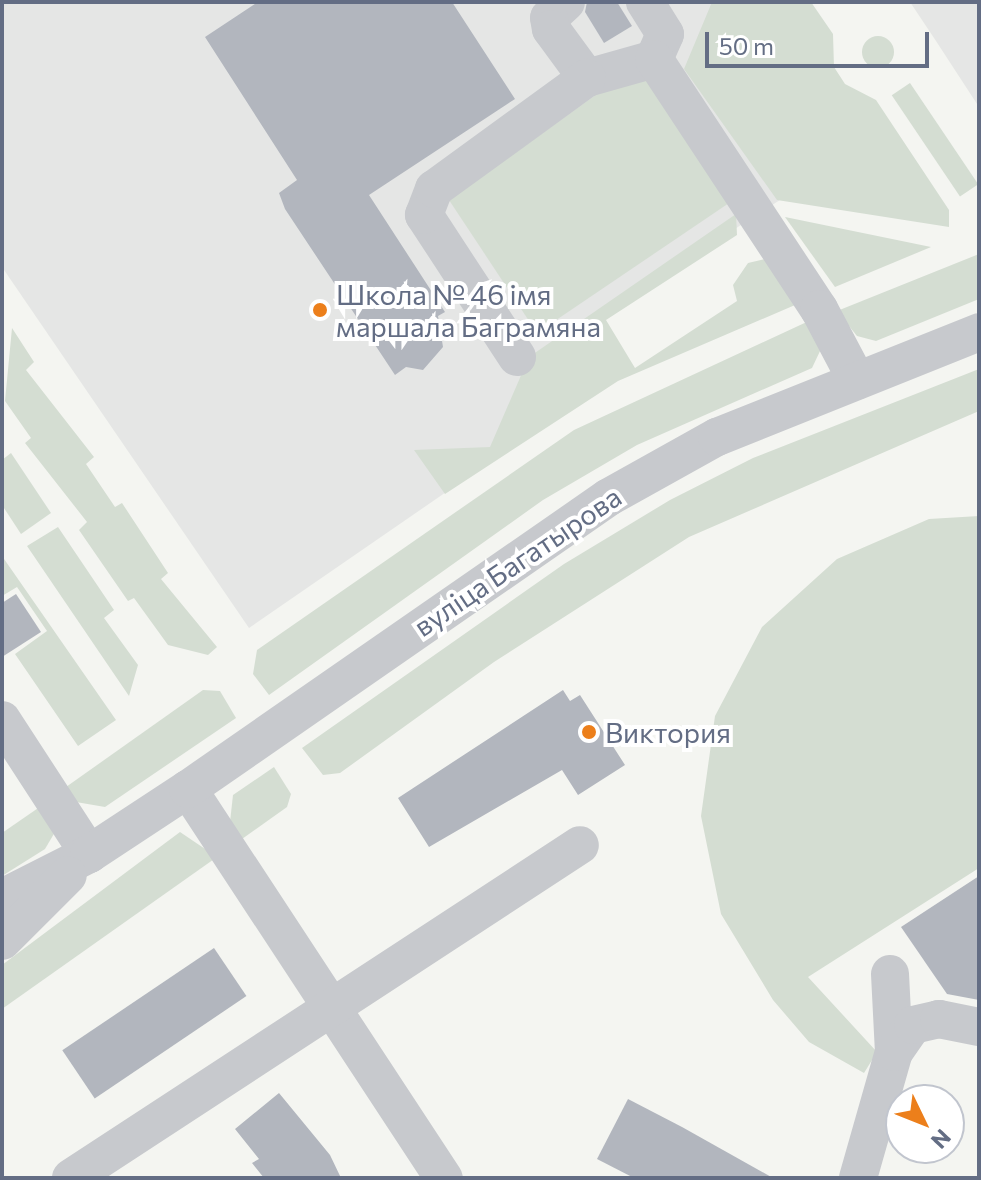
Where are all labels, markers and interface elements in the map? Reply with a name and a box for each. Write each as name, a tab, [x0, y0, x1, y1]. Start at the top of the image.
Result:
scale bar	[709, 16, 933, 66]
text: 50 m	[719, 31, 774, 60]
place label: Школа № 46 імя маршала Баграмяна	[336, 277, 601, 343]
marker: Школа № 46 імя маршала Баграмяна	[311, 301, 329, 319]
street label: вуліца Багатырова	[407, 479, 627, 643]
place label: Виктория	[605, 715, 731, 749]
marker: Виктория	[580, 723, 598, 741]
north arrow	[885, 1084, 965, 1164]
text: N	[926, 1124, 957, 1155]

